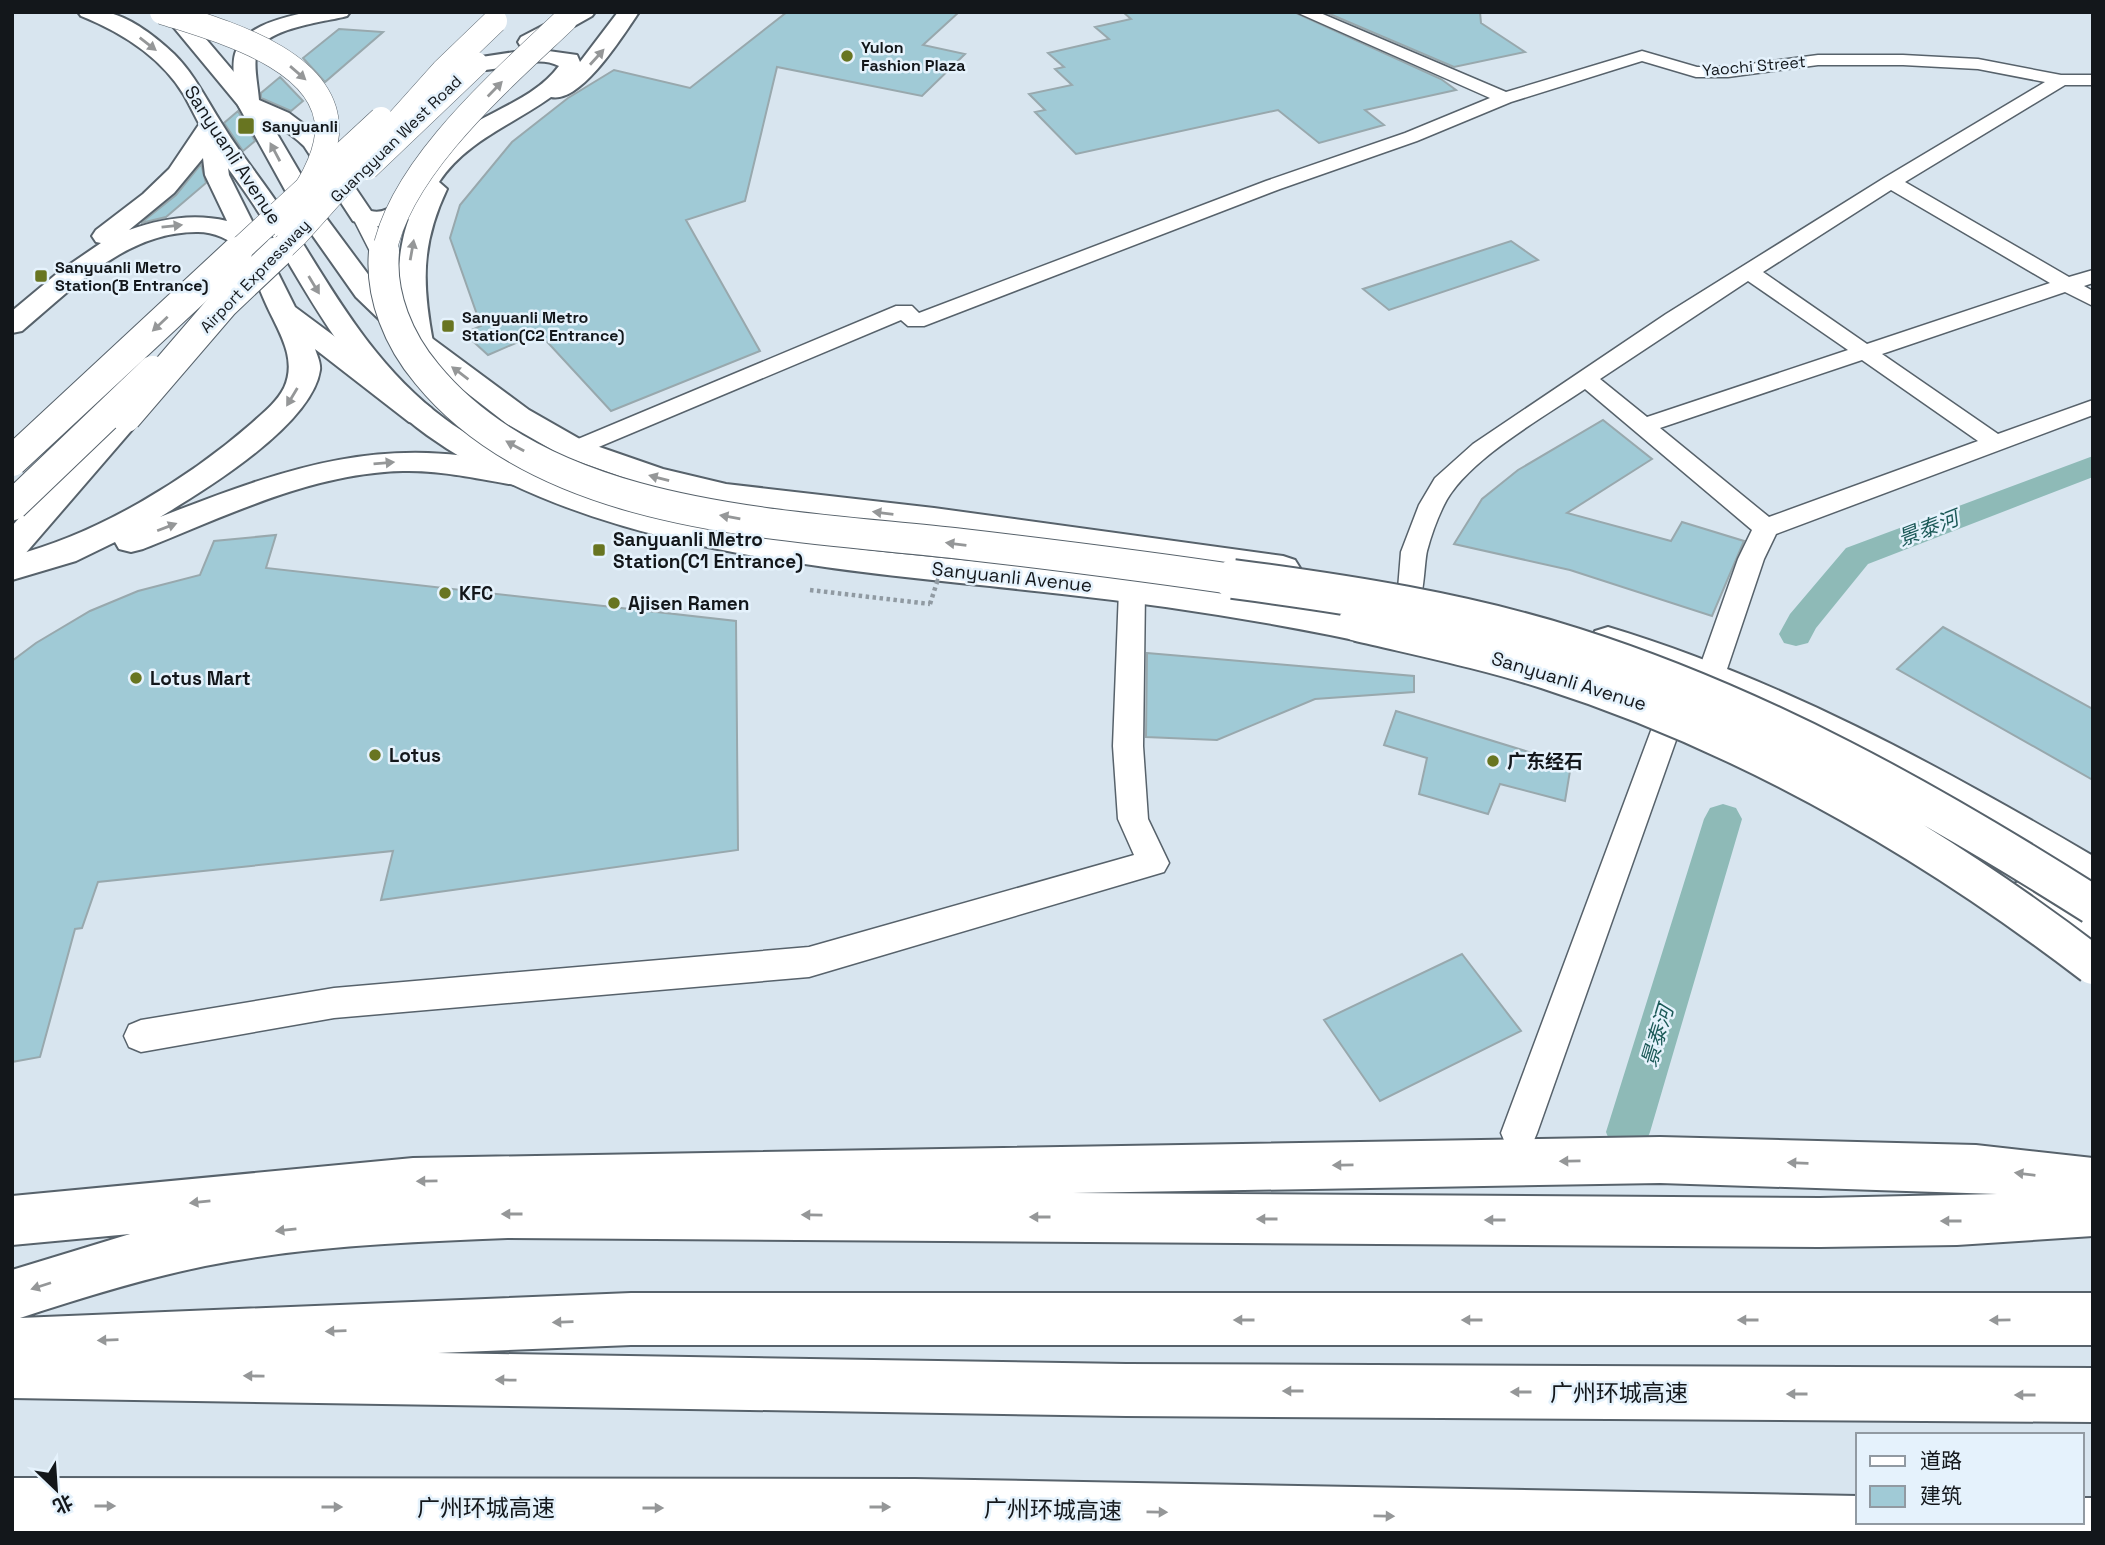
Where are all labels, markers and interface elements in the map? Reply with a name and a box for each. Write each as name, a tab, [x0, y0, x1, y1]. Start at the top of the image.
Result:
one-way arrow	[139, 37, 157, 51]
place label: Yulon Fashion Plaza	[861, 37, 966, 76]
marker: Yulon Fashion Plaza	[839, 48, 855, 64]
one-way arrow	[589, 49, 604, 66]
street label: Yaochi Street	[1701, 51, 1807, 81]
one-way arrow	[289, 65, 307, 81]
street label: Guangyuan West Road	[326, 71, 466, 207]
street label: Sanyuanli Avenue	[179, 81, 287, 229]
one-way arrow	[487, 81, 503, 97]
marker: Sanyuanli	[236, 116, 256, 136]
place label: Sanyuanli	[262, 116, 338, 137]
one-way arrow	[269, 143, 281, 162]
street label: Airport Expressway	[195, 215, 315, 337]
one-way arrow	[161, 221, 183, 232]
one-way arrow	[407, 239, 418, 261]
place label: Sanyuanli Metro Station(B Entrance)	[55, 257, 209, 296]
marker: Sanyuanli Metro Station(B Entrance)	[33, 268, 49, 284]
one-way arrow	[308, 276, 320, 295]
place label: Sanyuanli Metro Station(C2 Entrance)	[462, 307, 624, 346]
one-way arrow	[152, 315, 169, 331]
marker: Sanyuanli Metro Station(C2 Entrance)	[440, 318, 456, 334]
one-way arrow	[451, 365, 469, 380]
one-way arrow	[286, 388, 298, 407]
one-way arrow	[505, 440, 524, 452]
one-way arrow	[374, 457, 396, 468]
one-way arrow	[647, 472, 669, 483]
water label: 景泰河	[1894, 503, 1966, 552]
one-way arrow	[872, 508, 894, 519]
one-way arrow	[719, 511, 741, 522]
one-way arrow	[157, 522, 178, 533]
place label: Sanyuanli Metro Station(C1 Entrance)	[613, 527, 803, 574]
one-way arrow	[944, 539, 966, 550]
marker: Sanyuanli Metro Station(C1 Entrance)	[591, 542, 607, 558]
street label: Sanyuanli Avenue	[931, 556, 1093, 598]
place label: KFC	[459, 581, 493, 606]
marker: KFC	[437, 585, 453, 601]
place label: Ajisen Ramen	[628, 591, 750, 616]
marker: Ajisen Ramen	[606, 595, 622, 611]
street label: Sanyuanli Avenue	[1488, 646, 1650, 716]
place label: Lotus Mart	[150, 666, 251, 691]
marker: Lotus Mart	[128, 670, 144, 686]
place label: Lotus	[389, 743, 441, 768]
marker: Lotus	[367, 747, 383, 763]
place label: 广东经石	[1507, 749, 1583, 774]
marker: 广东经石	[1485, 753, 1501, 769]
water label: 景泰河	[1635, 998, 1680, 1070]
one-way arrow	[1559, 1155, 1581, 1167]
one-way arrow	[1787, 1158, 1809, 1169]
one-way arrow	[1332, 1159, 1354, 1171]
one-way arrow	[2014, 1168, 2036, 1179]
one-way arrow	[416, 1176, 438, 1187]
one-way arrow	[189, 1197, 211, 1208]
one-way arrow	[501, 1208, 523, 1220]
one-way arrow	[801, 1209, 823, 1221]
one-way arrow	[1028, 1211, 1050, 1223]
one-way arrow	[1256, 1213, 1278, 1224]
one-way arrow	[1483, 1214, 1505, 1226]
one-way arrow	[1940, 1215, 1962, 1227]
one-way arrow	[274, 1225, 296, 1236]
one-way arrow	[30, 1281, 51, 1291]
one-way arrow	[1233, 1314, 1255, 1326]
one-way arrow	[1460, 1314, 1482, 1326]
one-way arrow	[1737, 1314, 1759, 1326]
one-way arrow	[1989, 1314, 2011, 1326]
one-way arrow	[552, 1317, 574, 1328]
one-way arrow	[324, 1326, 346, 1337]
one-way arrow	[97, 1335, 119, 1346]
one-way arrow	[243, 1370, 265, 1382]
one-way arrow	[495, 1374, 517, 1386]
street label: 广州环城高速	[1550, 1378, 1688, 1408]
one-way arrow	[1282, 1385, 1304, 1397]
one-way arrow	[1509, 1386, 1531, 1398]
one-way arrow	[1786, 1388, 1808, 1400]
one-way arrow	[2013, 1389, 2035, 1401]
legend	[1856, 1433, 2084, 1524]
text: 道路	[1920, 1447, 1962, 1474]
north arrow	[21, 1454, 91, 1524]
text: 建筑	[1920, 1482, 1962, 1509]
text: 北	[49, 1489, 77, 1519]
street label: 广州环城高速	[417, 1493, 555, 1523]
street label: 广州环城高速	[984, 1494, 1122, 1526]
one-way arrow	[94, 1500, 116, 1512]
one-way arrow	[322, 1501, 344, 1513]
one-way arrow	[870, 1501, 892, 1513]
one-way arrow	[642, 1502, 664, 1514]
one-way arrow	[1146, 1506, 1168, 1518]
one-way arrow	[1374, 1510, 1396, 1522]

